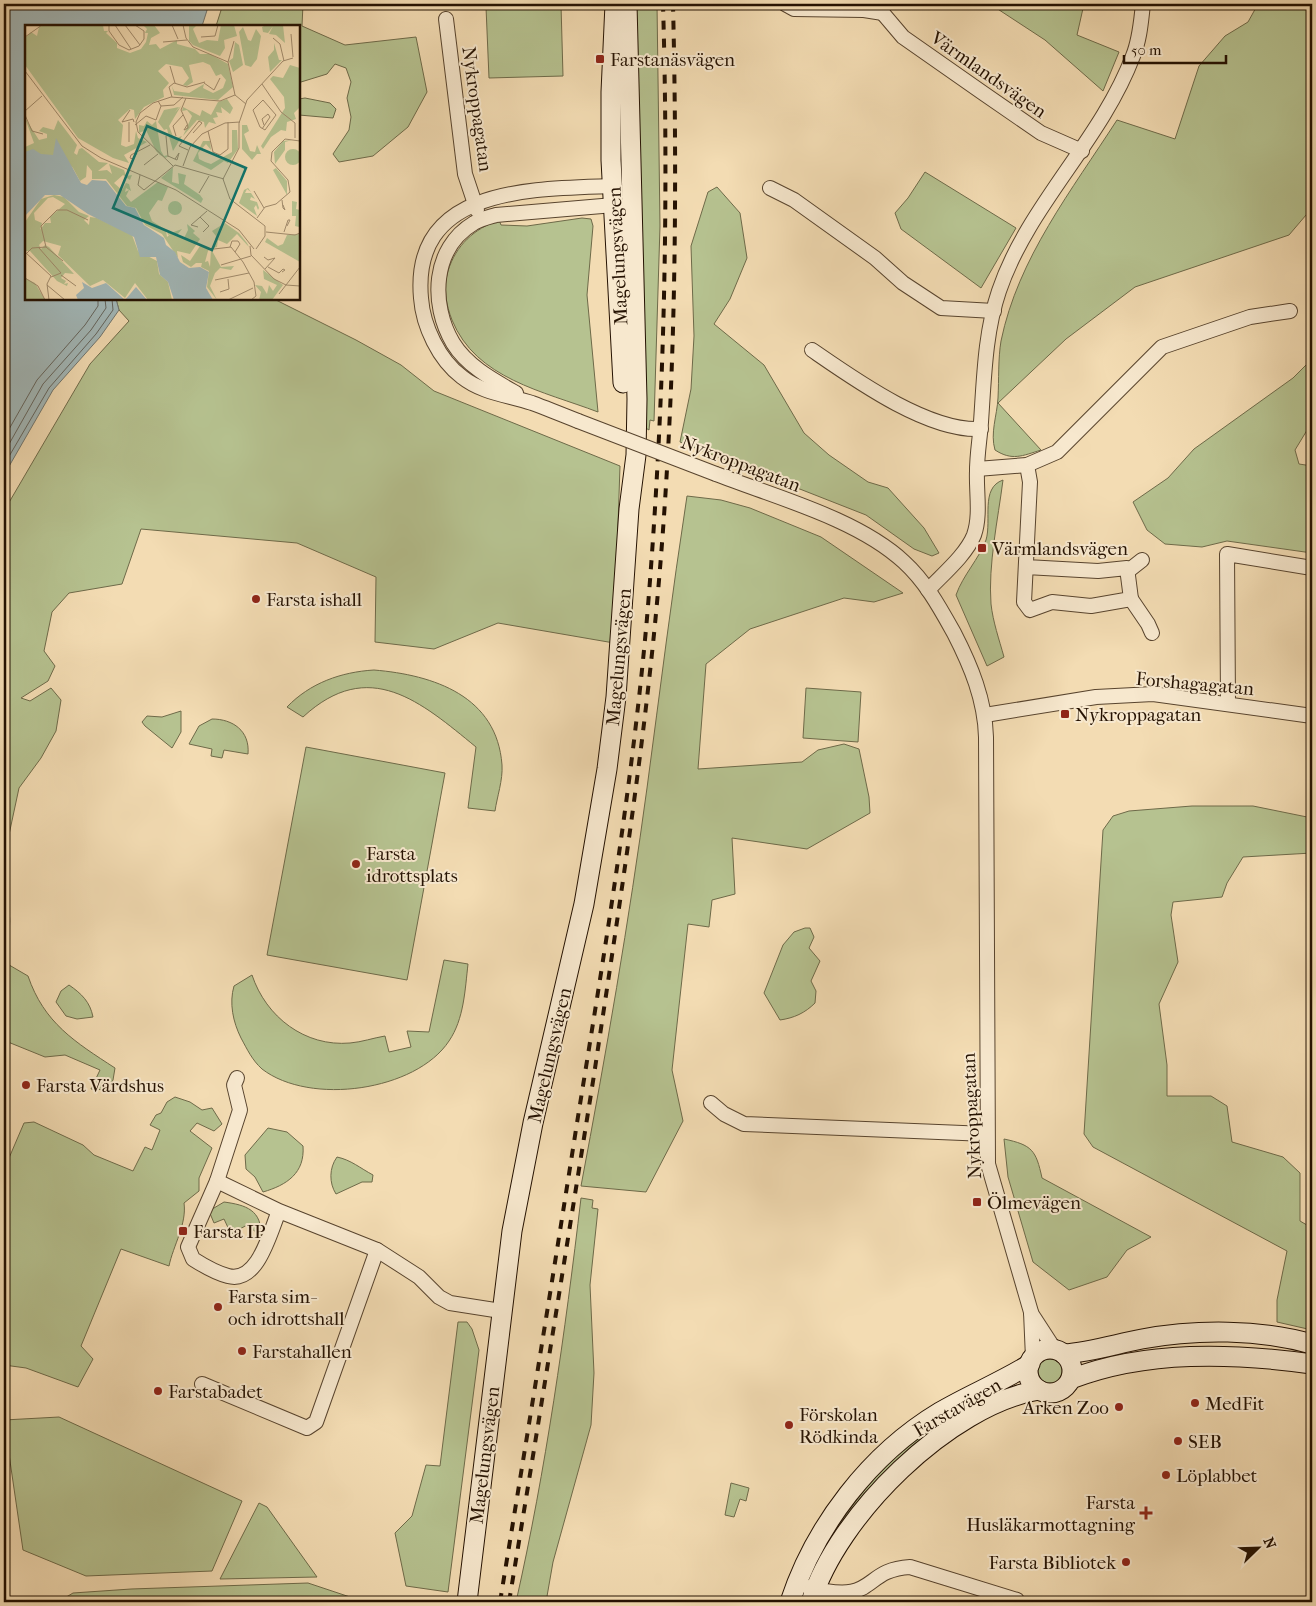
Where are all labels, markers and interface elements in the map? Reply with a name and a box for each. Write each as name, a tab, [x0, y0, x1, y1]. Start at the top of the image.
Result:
inset map	[25, 25, 300, 300]
street label: Värmlandsvägen	[926, 26, 1050, 123]
scale bar	[1124, 32, 1226, 64]
text: 50 m	[1131, 41, 1162, 59]
street label: Nykroppagatan	[457, 45, 497, 173]
place label: Farstanäsvägen	[610, 49, 735, 71]
marker: Farstanäsvägen	[594, 53, 606, 65]
street label: Magelungsvägen	[603, 186, 633, 326]
street label: Nykroppagatan	[678, 431, 804, 497]
place label: Värmlandsvägen	[991, 538, 1128, 560]
marker: Värmlandsvägen	[976, 542, 988, 554]
street label: Magelungsvägen	[602, 587, 636, 727]
place label: Farsta ishall	[266, 589, 362, 611]
marker: Farsta ishall	[250, 593, 262, 605]
street label: Forshagagatan	[1135, 668, 1255, 700]
place label: Nykroppagatan	[1075, 704, 1201, 726]
marker: Nykroppagatan	[1059, 708, 1071, 720]
place label: Farsta idrottsplats	[366, 843, 458, 887]
marker: Farsta idrottsplats	[350, 858, 362, 870]
street label: Magelungsvägen	[524, 985, 576, 1125]
street label: Nykroppagatan	[958, 1052, 986, 1180]
place label: Farsta Värdshus	[36, 1075, 164, 1097]
marker: Farsta Värdshus	[20, 1079, 32, 1091]
place label: Ölmevägen	[987, 1192, 1081, 1214]
marker: Ölmevägen	[971, 1196, 983, 1208]
place label: Farsta IP	[193, 1221, 266, 1243]
marker: Farsta IP	[177, 1225, 189, 1237]
place label: Farsta sim- och idrottshall	[228, 1286, 345, 1330]
marker: Farsta sim- och idrottshall	[212, 1301, 224, 1313]
place label: Farstahallen	[252, 1341, 352, 1363]
marker: Farstahallen	[236, 1345, 248, 1357]
street label: Farstavägen	[910, 1374, 1005, 1442]
place label: Farstabadet	[168, 1381, 263, 1403]
marker: Farstabadet	[152, 1385, 164, 1397]
street label: Magelungsvägen	[466, 1385, 504, 1525]
place label: MedFit	[1205, 1393, 1265, 1415]
place label: Arken Zoo	[1022, 1397, 1109, 1419]
marker: MedFit	[1189, 1397, 1201, 1409]
marker: Arken Zoo	[1113, 1401, 1125, 1413]
place label: Förskolan Rödkinda	[799, 1404, 878, 1448]
marker: Förskolan Rödkinda	[783, 1419, 795, 1431]
place label: SEB	[1188, 1431, 1222, 1453]
marker: SEB	[1172, 1435, 1184, 1447]
place label: Löplabbet	[1176, 1465, 1258, 1487]
marker: Löplabbet	[1160, 1469, 1172, 1481]
place label: Farsta Husläkarmottagning	[966, 1492, 1136, 1536]
marker: Farsta Husläkarmottagning	[1139, 1506, 1153, 1520]
north arrow	[1234, 1524, 1284, 1574]
text: N	[1260, 1535, 1280, 1552]
place label: Farsta Bibliotek	[989, 1552, 1116, 1574]
marker: Farsta Bibliotek	[1120, 1556, 1132, 1568]

